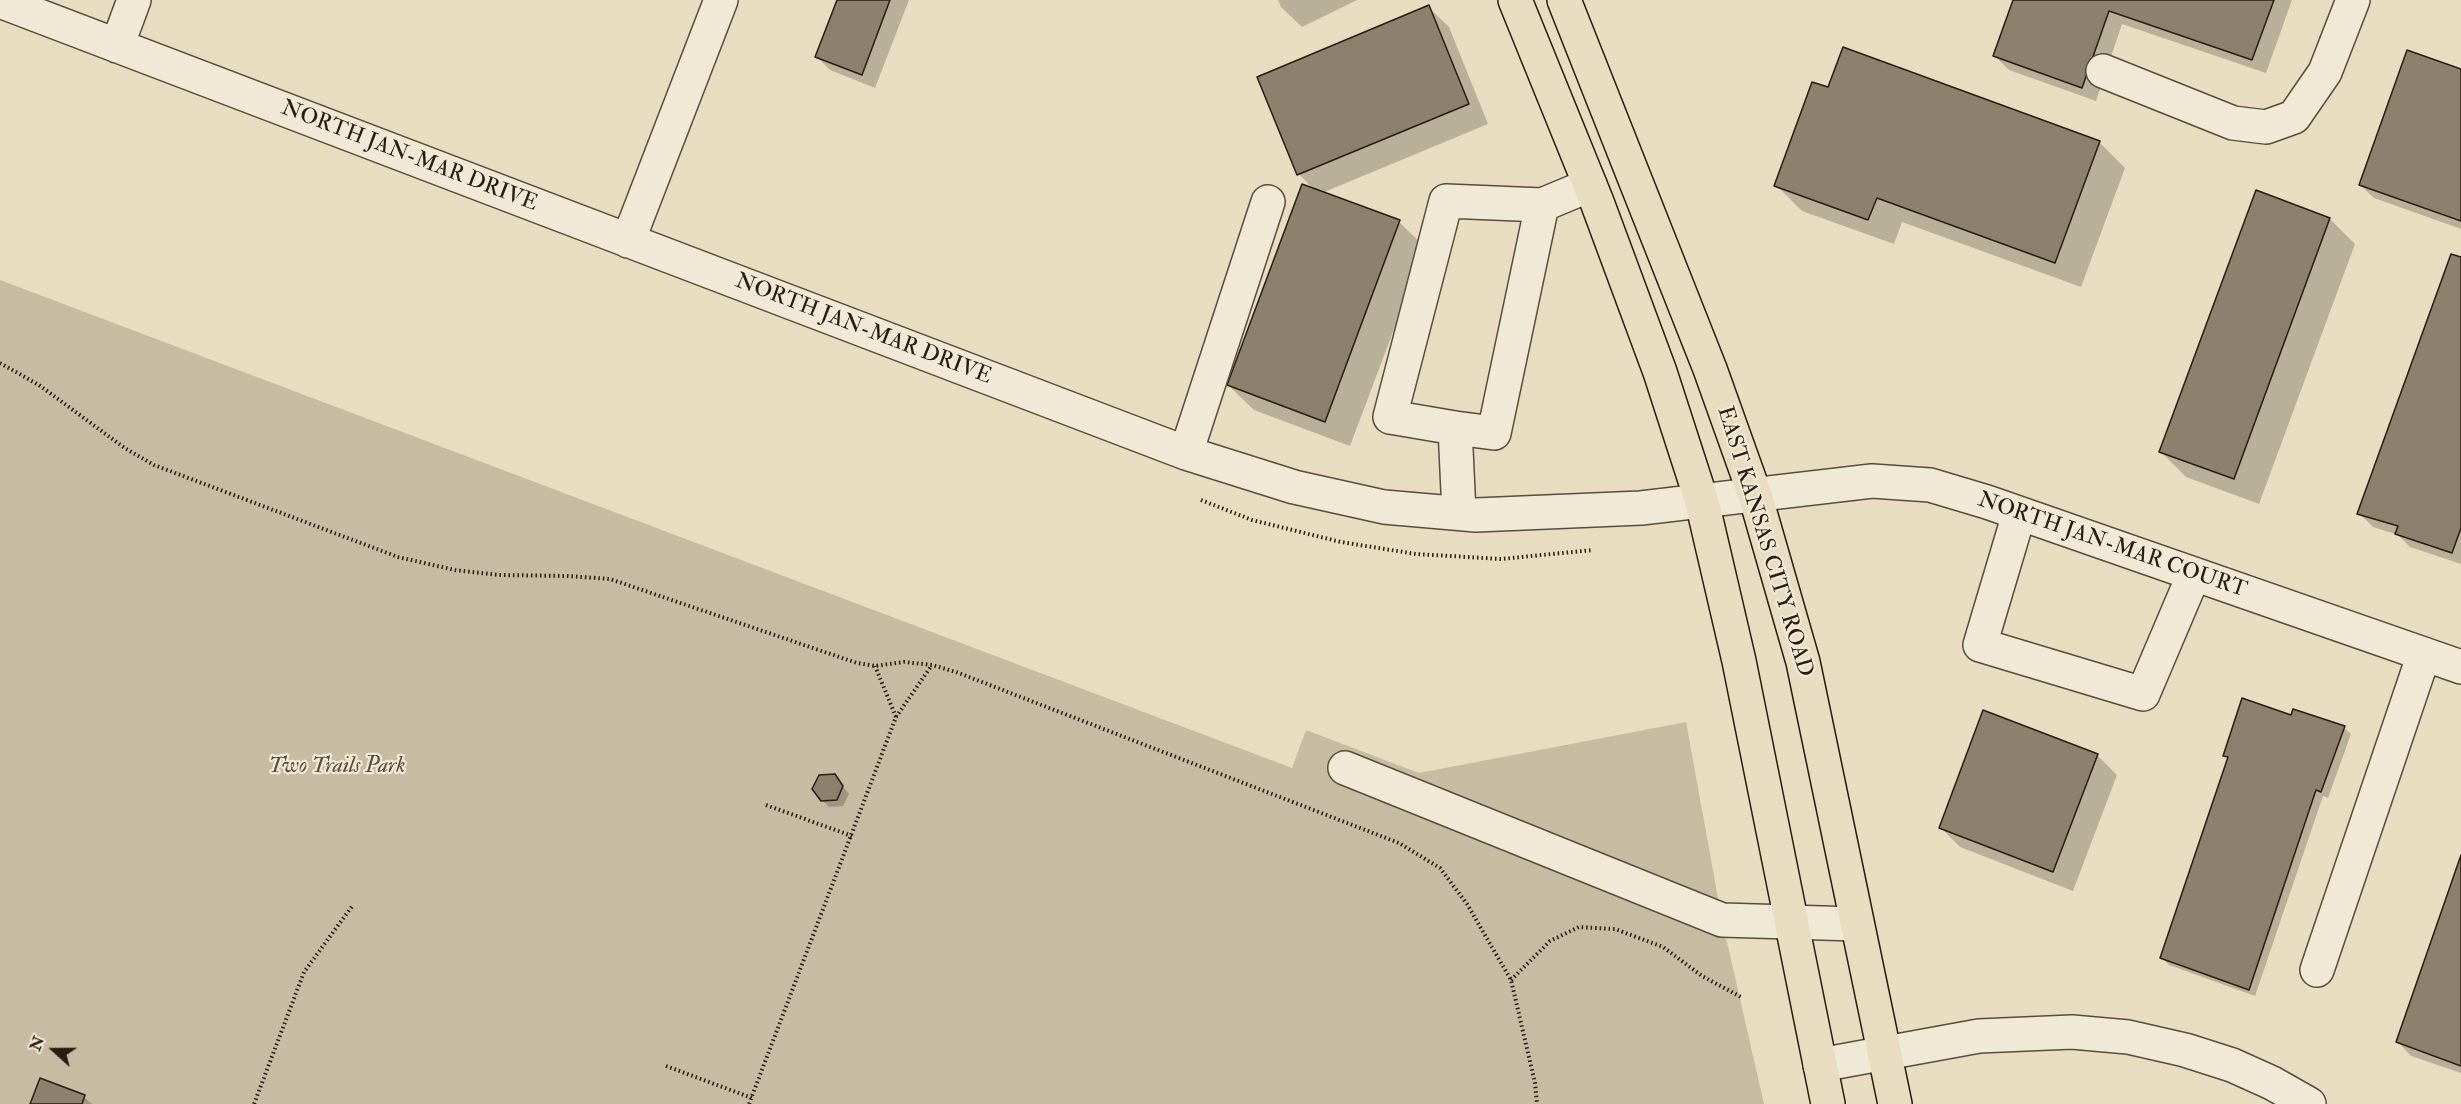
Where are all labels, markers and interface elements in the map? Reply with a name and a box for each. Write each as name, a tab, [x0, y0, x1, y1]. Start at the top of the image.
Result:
street label: NORTH JAN-MAR DRIVE	[277, 96, 541, 218]
street label: NORTH JAN-MAR DRIVE	[731, 269, 995, 391]
street label: EAST KANSAS CITY ROAD	[1710, 404, 1818, 680]
street label: NORTH JAN-MAR COURT	[1974, 487, 2250, 605]
park label: Two Trails Park	[269, 754, 405, 780]
north arrow	[24, 1020, 84, 1080]
text: N	[25, 1033, 49, 1054]

